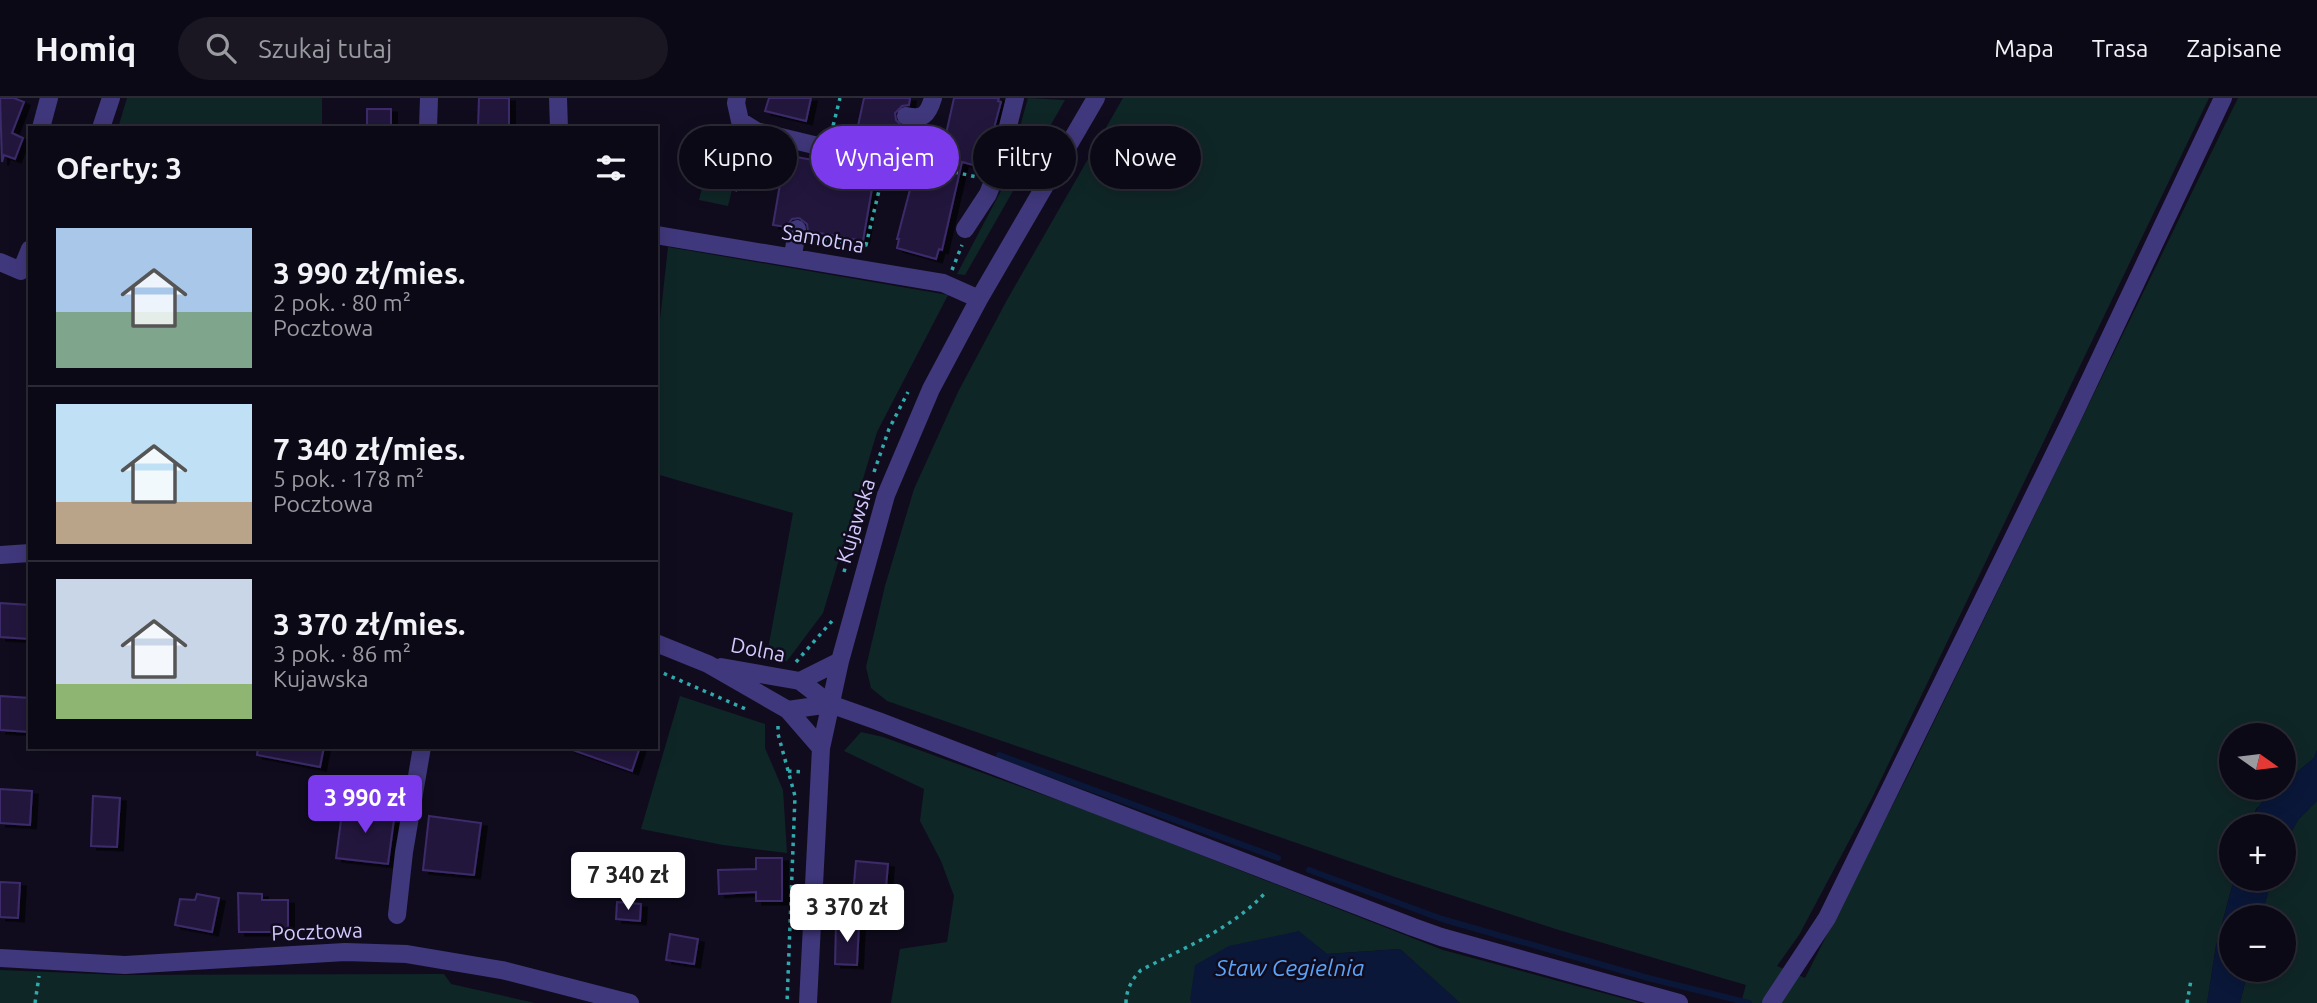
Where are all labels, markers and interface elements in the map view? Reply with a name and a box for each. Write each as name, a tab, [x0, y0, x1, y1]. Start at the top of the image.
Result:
search box	[178, 17, 668, 80]
icon: search	[202, 29, 240, 67]
text: Homiq	[35, 30, 136, 67]
text: Szukaj tutaj	[258, 34, 392, 63]
text: Mapa	[1994, 35, 2054, 62]
text: Trasa	[2092, 35, 2148, 62]
text: Zapisane	[2186, 35, 2282, 62]
chip: Kupno	[679, 126, 797, 189]
chip: Wynajem	[811, 126, 959, 189]
chip: Filtry	[973, 126, 1076, 189]
chip: Nowe	[1090, 126, 1201, 189]
icon: filters	[592, 149, 630, 187]
text: Oferty: 3	[56, 151, 182, 185]
street label: Samotna	[780, 219, 866, 257]
icon: home	[112, 256, 196, 340]
text: 3 990 zł/mies.	[273, 256, 465, 290]
text: 2 pok. · 80 m²	[273, 290, 411, 315]
text: Pocztowa	[273, 315, 373, 340]
icon: home	[112, 432, 196, 516]
text: 7 340 zł/mies.	[273, 432, 465, 466]
text: 5 pok. · 178 m²	[273, 466, 424, 491]
street label: Kujawska	[831, 475, 879, 566]
text: Pocztowa	[273, 491, 373, 516]
icon: home	[112, 607, 196, 691]
text: 3 370 zł/mies.	[273, 607, 465, 641]
street label: Dolna	[729, 632, 788, 666]
text: 3 pok. · 86 m²	[273, 641, 411, 666]
text: Kujawska	[273, 666, 369, 691]
north arrow	[2219, 723, 2296, 800]
map controls	[2219, 723, 2296, 982]
pin: 3 990 zł	[293, 776, 437, 835]
text: 3 990 zł	[324, 785, 406, 810]
button: +	[2219, 814, 2296, 891]
pin: 7 340 zł	[556, 852, 700, 912]
text: 7 340 zł	[587, 862, 669, 887]
pin: 3 370 zł	[775, 884, 919, 944]
text: 3 370 zł	[806, 894, 888, 919]
button: −	[2219, 905, 2296, 982]
street label: Pocztowa	[271, 917, 363, 945]
water label: Staw Cegielnia	[1215, 955, 1364, 980]

